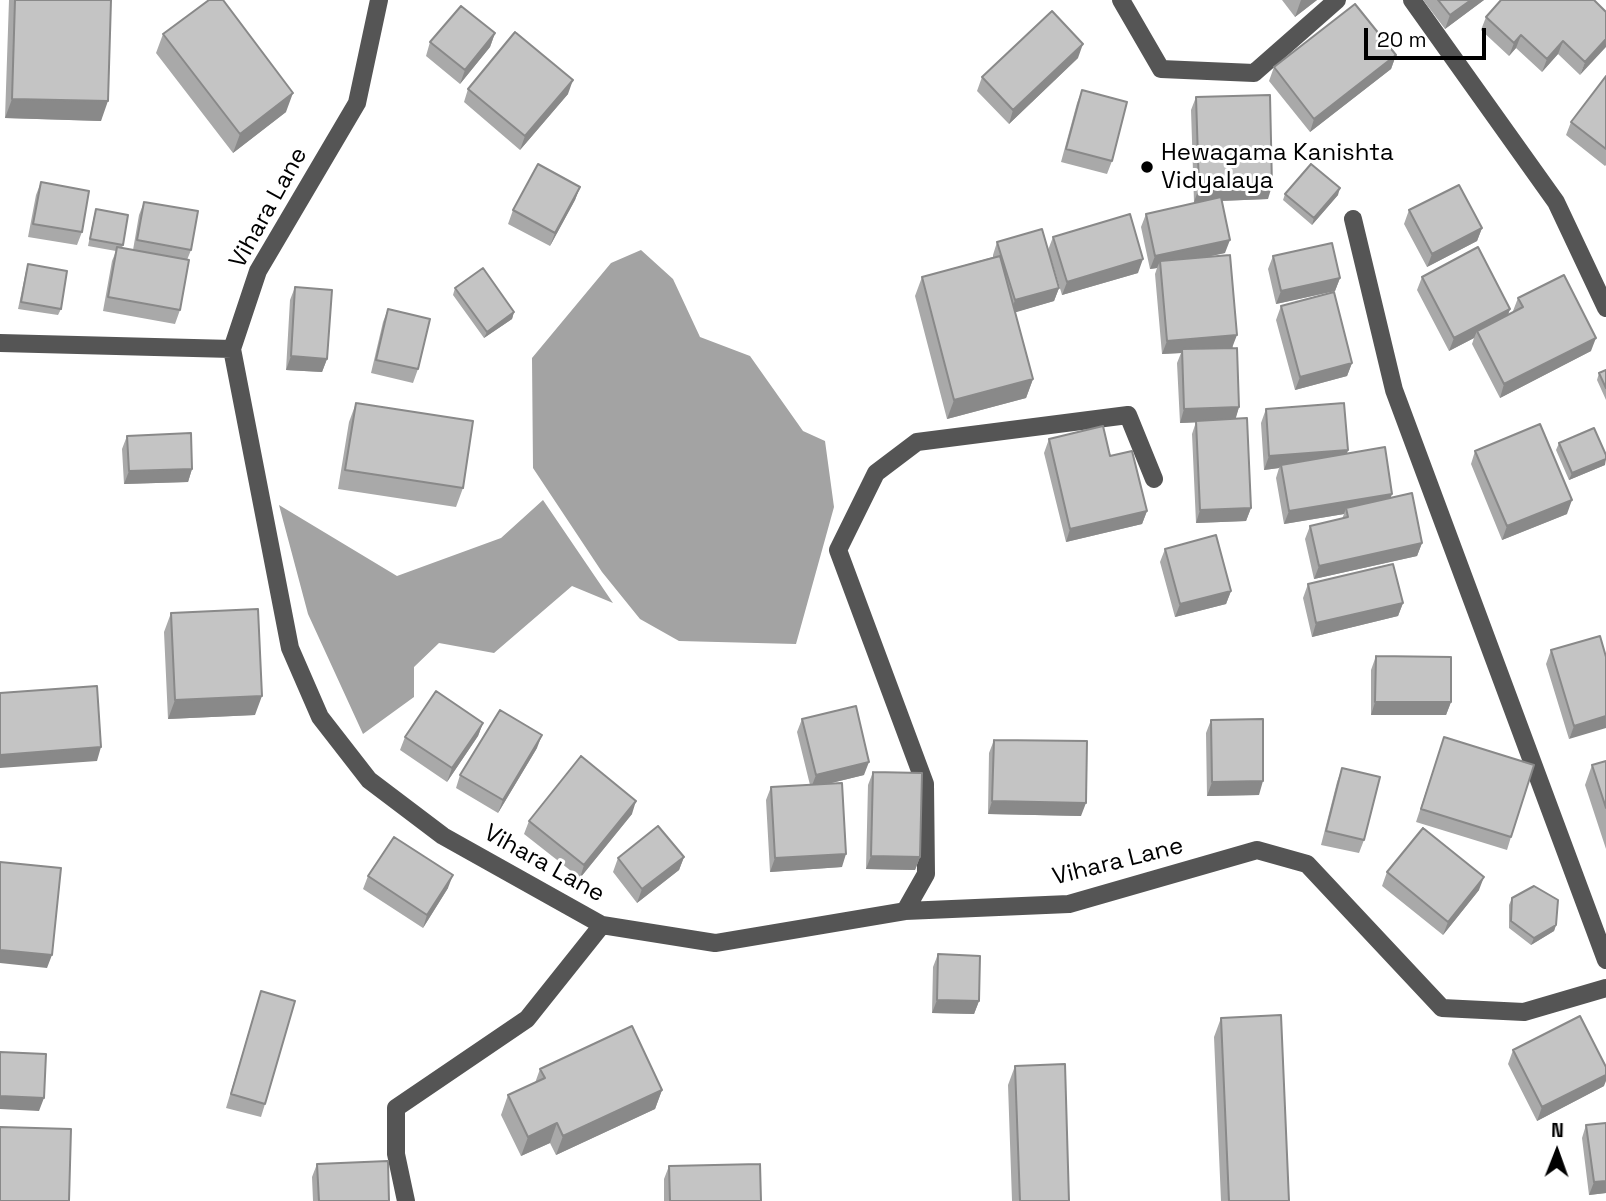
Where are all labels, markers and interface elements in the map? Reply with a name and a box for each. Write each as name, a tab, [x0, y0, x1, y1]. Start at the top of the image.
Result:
scale bar	[1368, 14, 1490, 58]
text: 20 m	[1377, 26, 1427, 53]
place label: Hewagama Kanishta Vidyalaya	[1161, 139, 1394, 195]
street label: Vihara Lane	[224, 143, 314, 273]
marker: Hewagama Kanishta Vidyalaya	[1139, 159, 1155, 175]
street label: Vihara Lane	[479, 819, 609, 909]
street label: Vihara Lane	[1050, 832, 1186, 892]
north arrow	[1522, 1117, 1592, 1187]
text: N	[1551, 1118, 1564, 1143]

